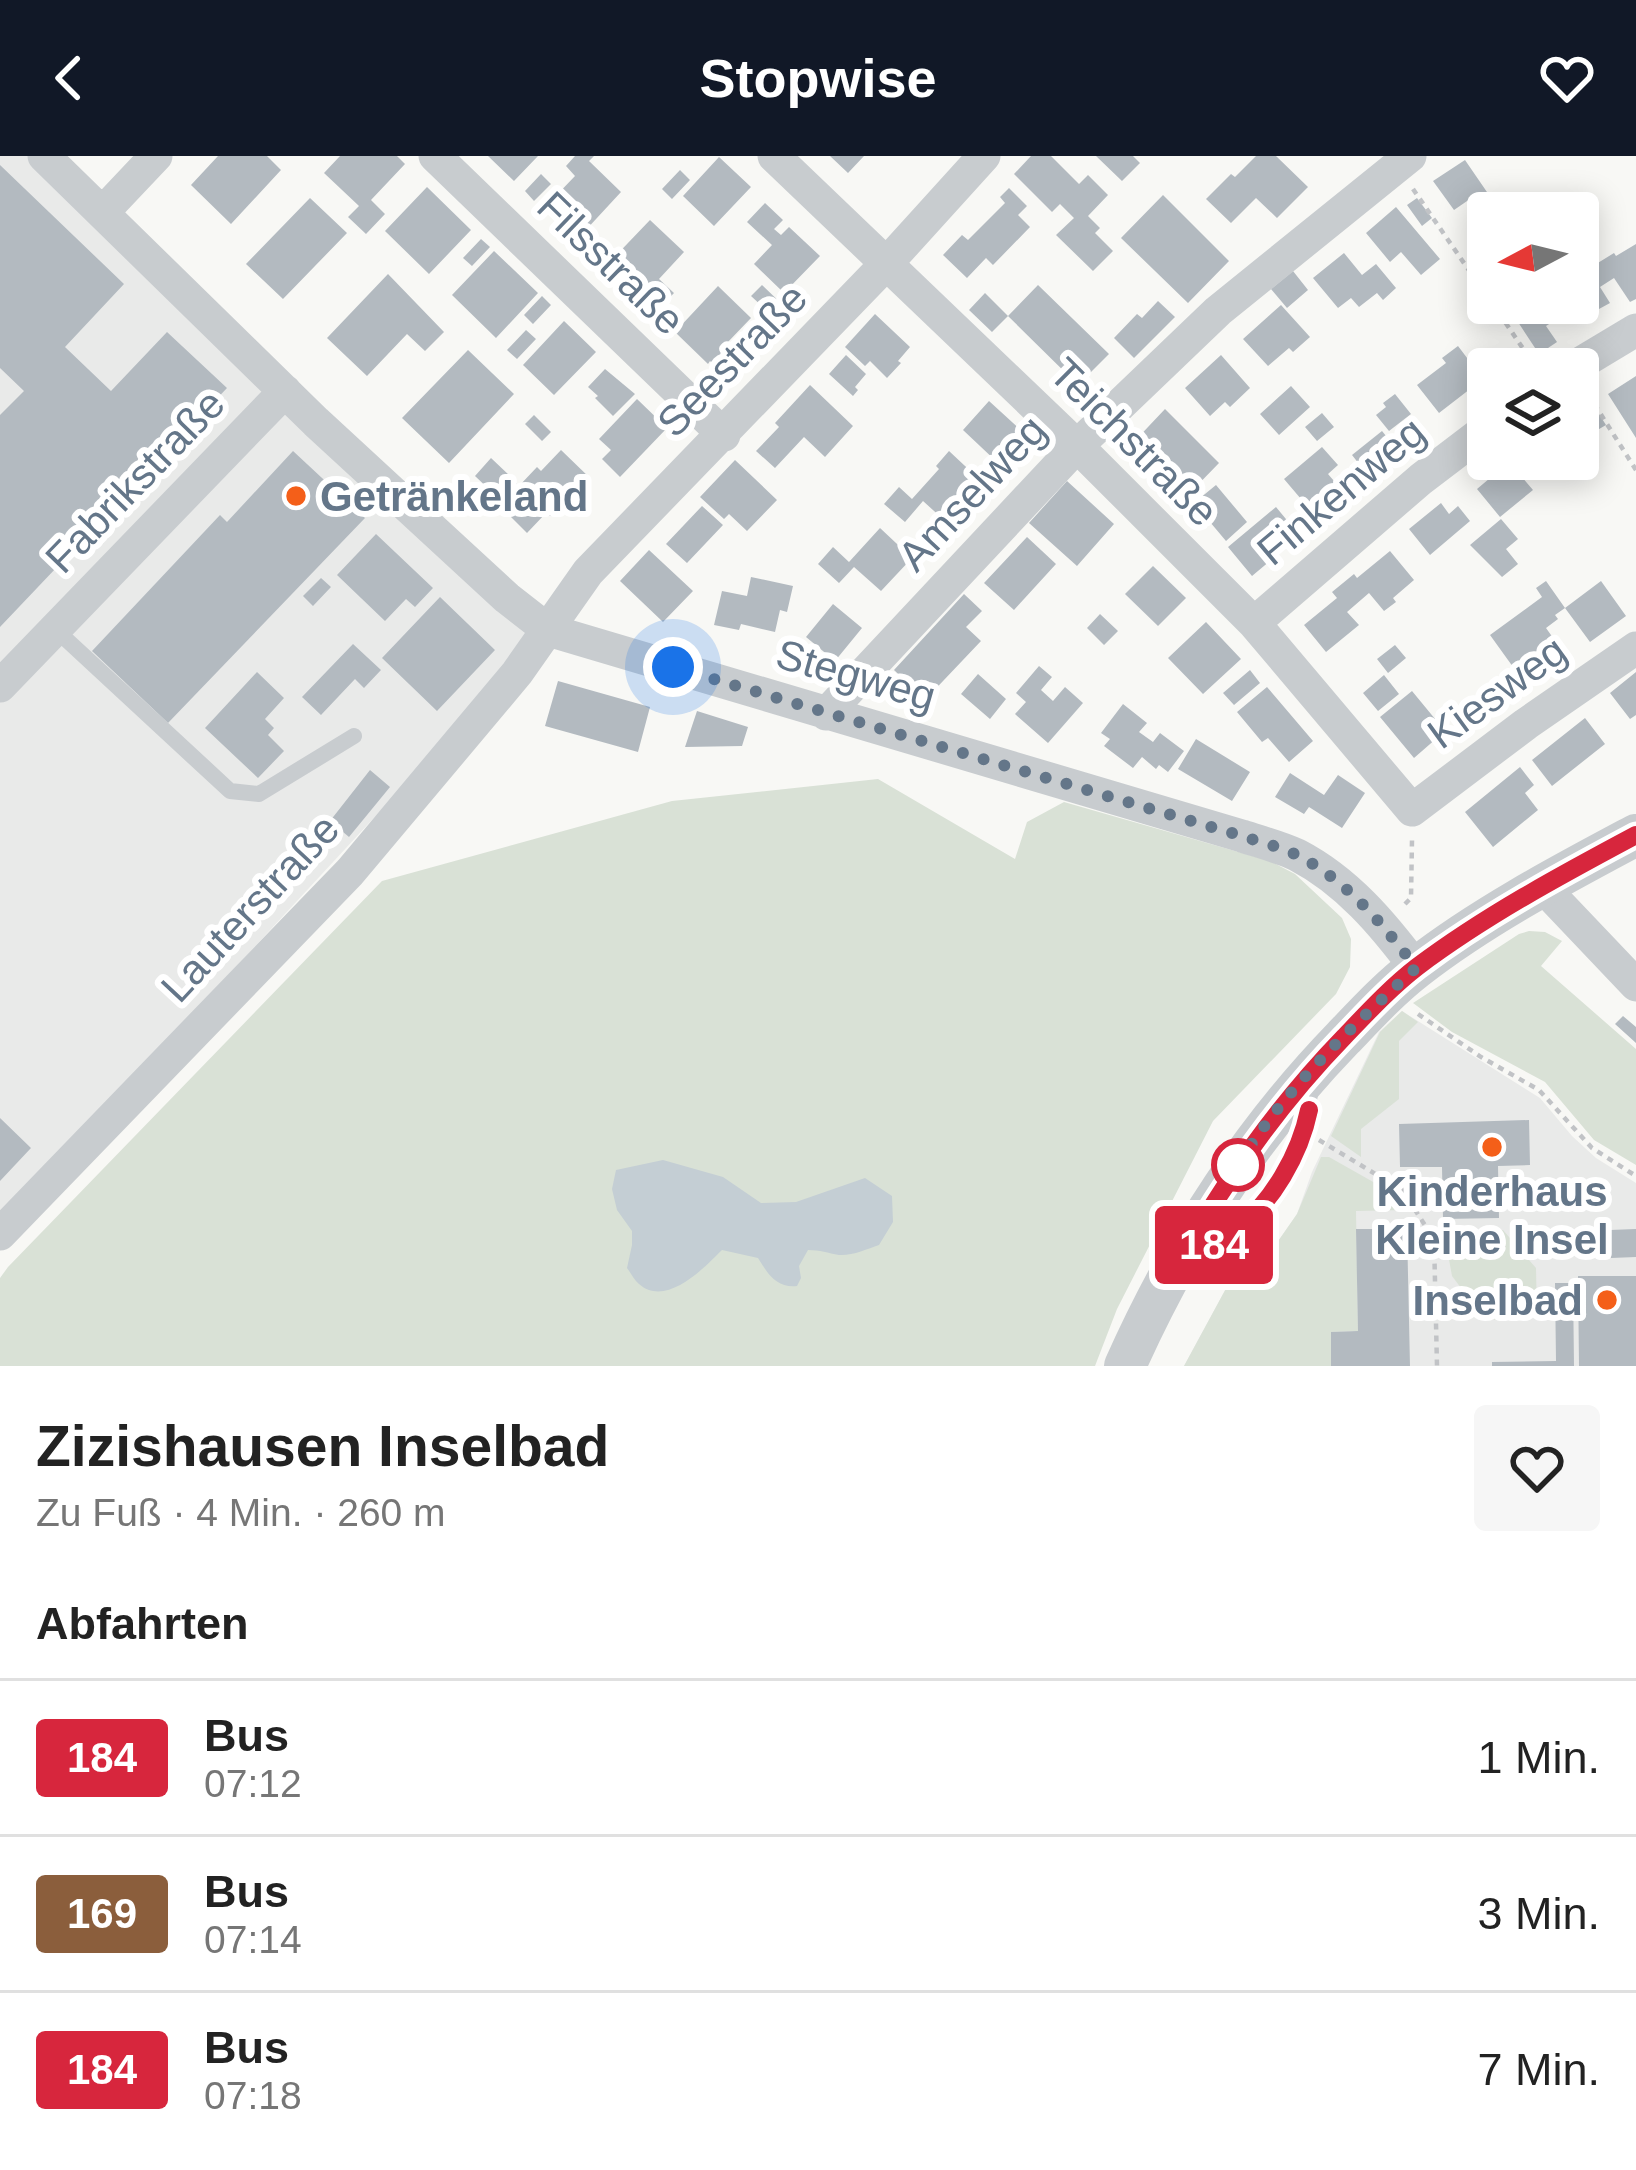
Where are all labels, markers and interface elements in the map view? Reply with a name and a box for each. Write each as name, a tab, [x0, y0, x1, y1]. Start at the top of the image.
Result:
icon: back	[36, 45, 102, 111]
icon: heart	[1534, 45, 1600, 111]
text: Stopwise	[699, 48, 937, 108]
street label: Filsstraße	[528, 182, 694, 344]
north arrow	[1467, 192, 1599, 324]
map controls	[1467, 192, 1599, 480]
street label: Seestraße	[648, 274, 816, 446]
button: layers	[1467, 348, 1599, 480]
street label: Teichstraße	[1041, 349, 1227, 535]
street label: Fabrikstraße	[36, 380, 234, 582]
street label: Amselweg	[889, 406, 1055, 580]
street label: Finkenweg	[1248, 408, 1434, 574]
place label: Getränkeland	[320, 473, 588, 520]
marker: Getränkeland	[283, 483, 309, 509]
street label: Kiesweg	[1419, 626, 1575, 758]
street label: Stegweg	[771, 630, 941, 720]
your location	[643, 637, 703, 697]
street label: Lauterstraße	[152, 805, 348, 1011]
marker: Kinderhaus Kleine Insel	[1479, 1134, 1505, 1160]
unlabelled marker	[1213, 1140, 1263, 1190]
place label: Kinderhaus Kleine Insel	[1375, 1168, 1609, 1263]
line badge: 184	[1145, 1206, 1283, 1284]
text: 184	[1179, 1221, 1249, 1268]
place label: Inselbad	[1413, 1277, 1583, 1324]
marker: Inselbad	[1594, 1287, 1620, 1313]
button: heart	[1474, 1405, 1600, 1531]
text: Zizishausen Inselbad	[36, 1414, 609, 1478]
text: Zu Fuß · 4 Min. · 260 m	[36, 1491, 446, 1534]
text: Abfahrten	[36, 1598, 249, 1649]
text: Bus	[204, 1710, 289, 1761]
text: 1 Min.	[1477, 1732, 1600, 1783]
text: 184	[67, 1734, 137, 1781]
text: 07:12	[204, 1762, 302, 1805]
text: Bus	[204, 1866, 289, 1917]
text: 3 Min.	[1477, 1888, 1600, 1939]
text: 169	[67, 1890, 137, 1937]
text: 07:14	[204, 1918, 302, 1961]
text: Bus	[204, 2022, 289, 2073]
text: 7 Min.	[1477, 2044, 1600, 2095]
text: 184	[67, 2046, 137, 2093]
text: 07:18	[204, 2074, 302, 2117]

